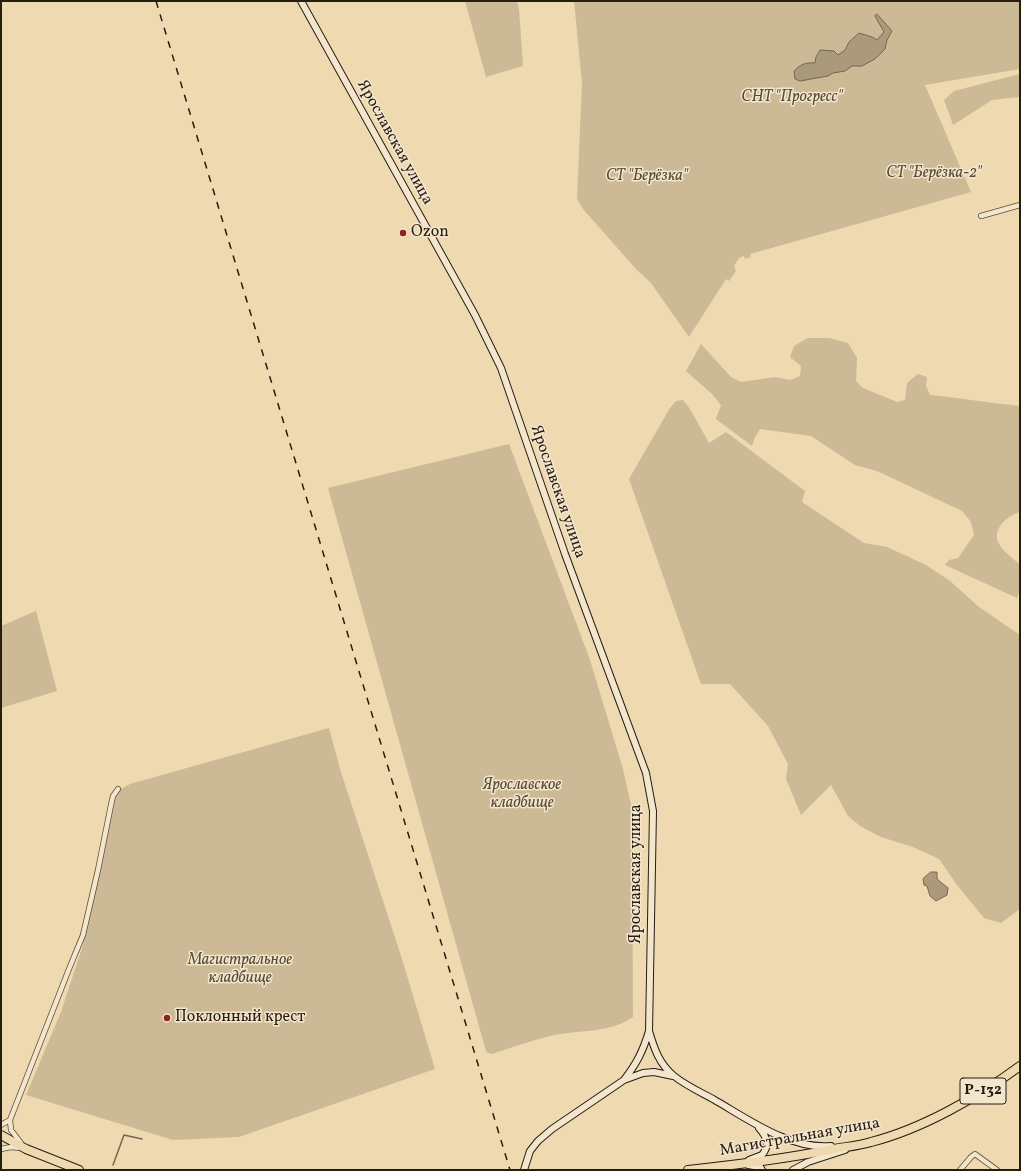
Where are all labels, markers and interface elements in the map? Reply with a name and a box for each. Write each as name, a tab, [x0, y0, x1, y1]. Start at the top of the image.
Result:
street label: Ярославская улица	[352, 77, 436, 209]
park label: СНТ "Прогресс"	[741, 88, 843, 108]
park label: СТ "Берёзка-2"	[886, 164, 982, 184]
park label: СТ "Берёзка"	[606, 167, 688, 187]
place label: Ozon	[411, 223, 449, 243]
marker: Ozon	[398, 228, 408, 238]
street label: Ярославская улица	[525, 423, 589, 561]
park label: Ярославское кладбище	[483, 776, 561, 814]
street label: Ярославская улица	[627, 804, 647, 944]
park label: Магистральное кладбище	[188, 951, 292, 989]
place label: Поклонный крест	[175, 1008, 305, 1028]
marker: Поклонный крест	[162, 1013, 172, 1023]
road number: Р-132	[960, 1078, 1006, 1104]
street label: Магистральная улица	[718, 1114, 882, 1162]

